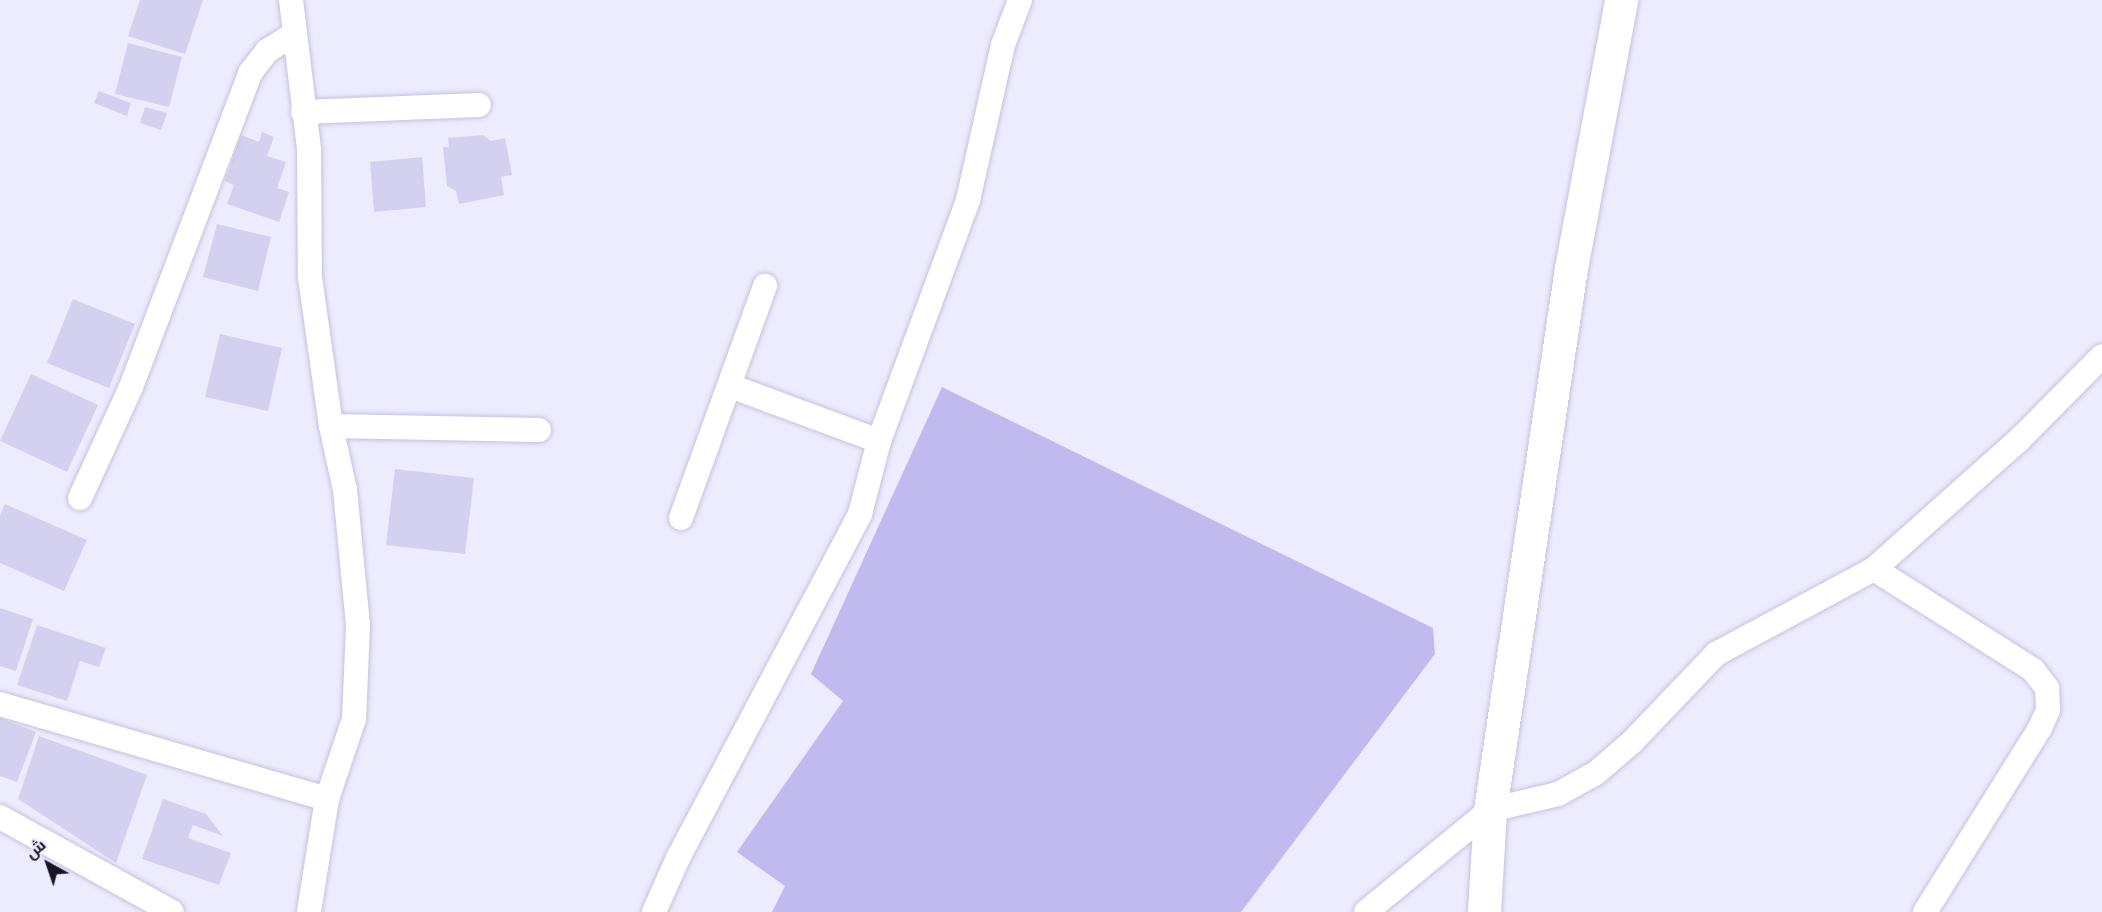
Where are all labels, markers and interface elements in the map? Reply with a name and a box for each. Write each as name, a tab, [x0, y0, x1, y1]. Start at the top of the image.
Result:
north arrow	[18, 834, 78, 894]
text: ش	[22, 836, 51, 864]

